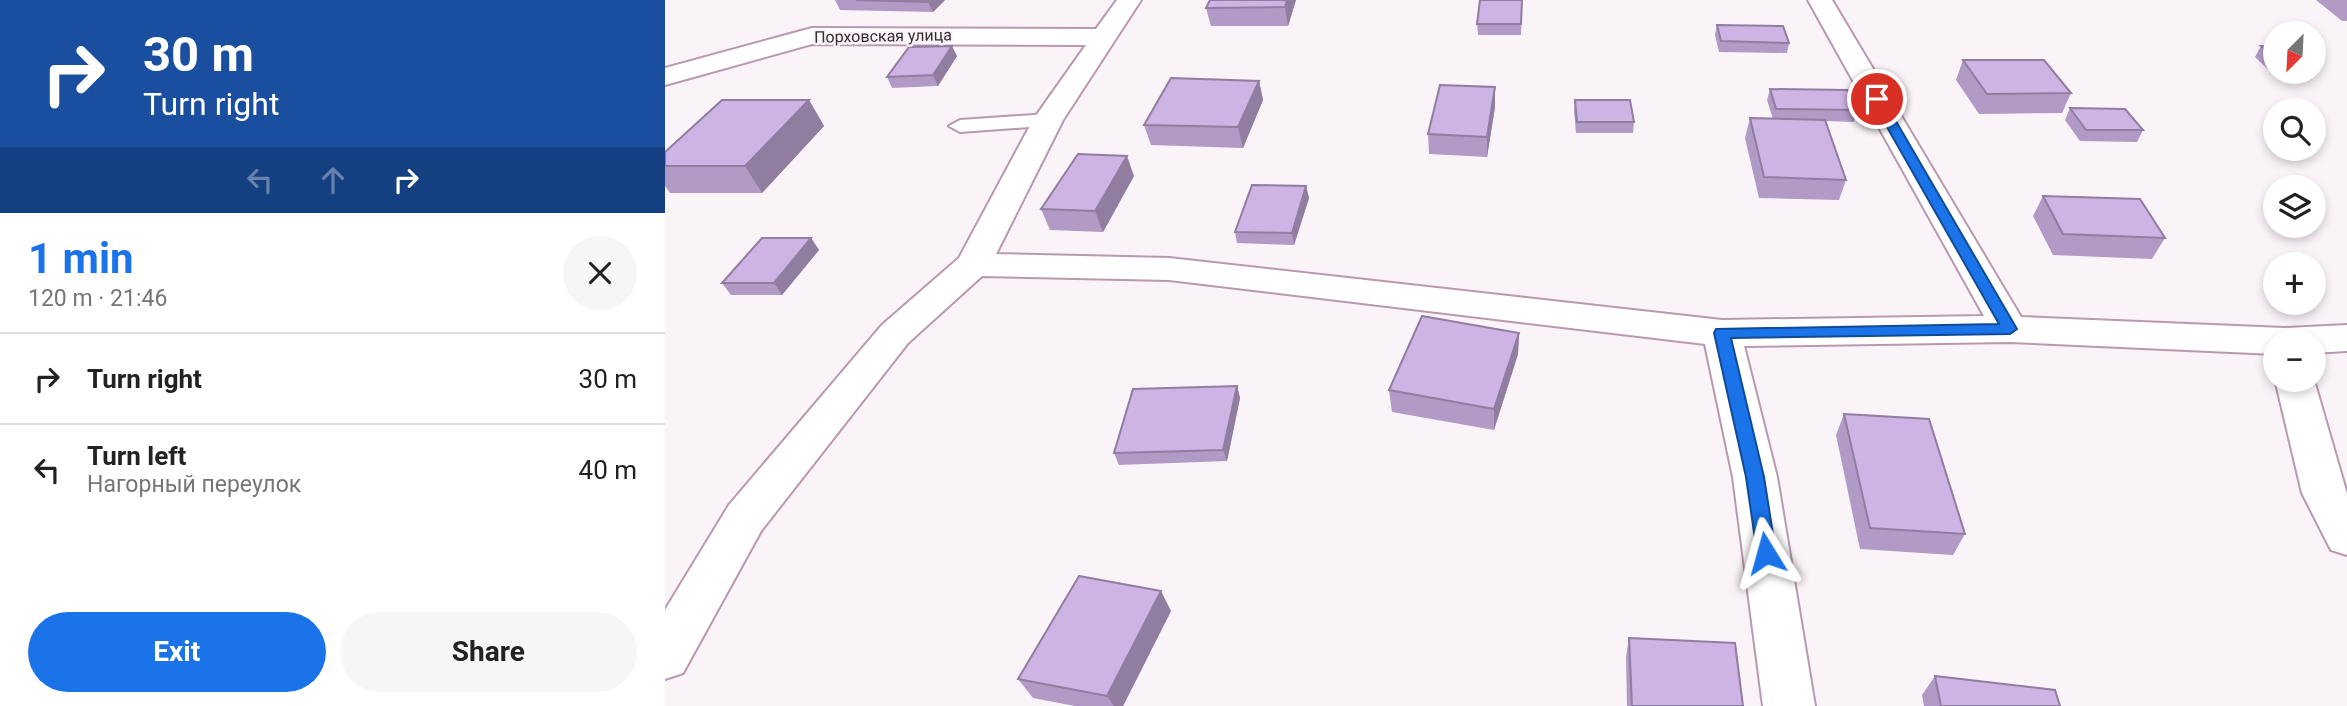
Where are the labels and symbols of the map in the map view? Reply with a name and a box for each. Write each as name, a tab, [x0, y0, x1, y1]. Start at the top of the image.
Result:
north arrow	[2263, 21, 2326, 84]
street label: Порховская улица	[814, 25, 952, 47]
pin	[1847, 69, 1907, 129]
position arrow	[1729, 516, 1803, 590]

